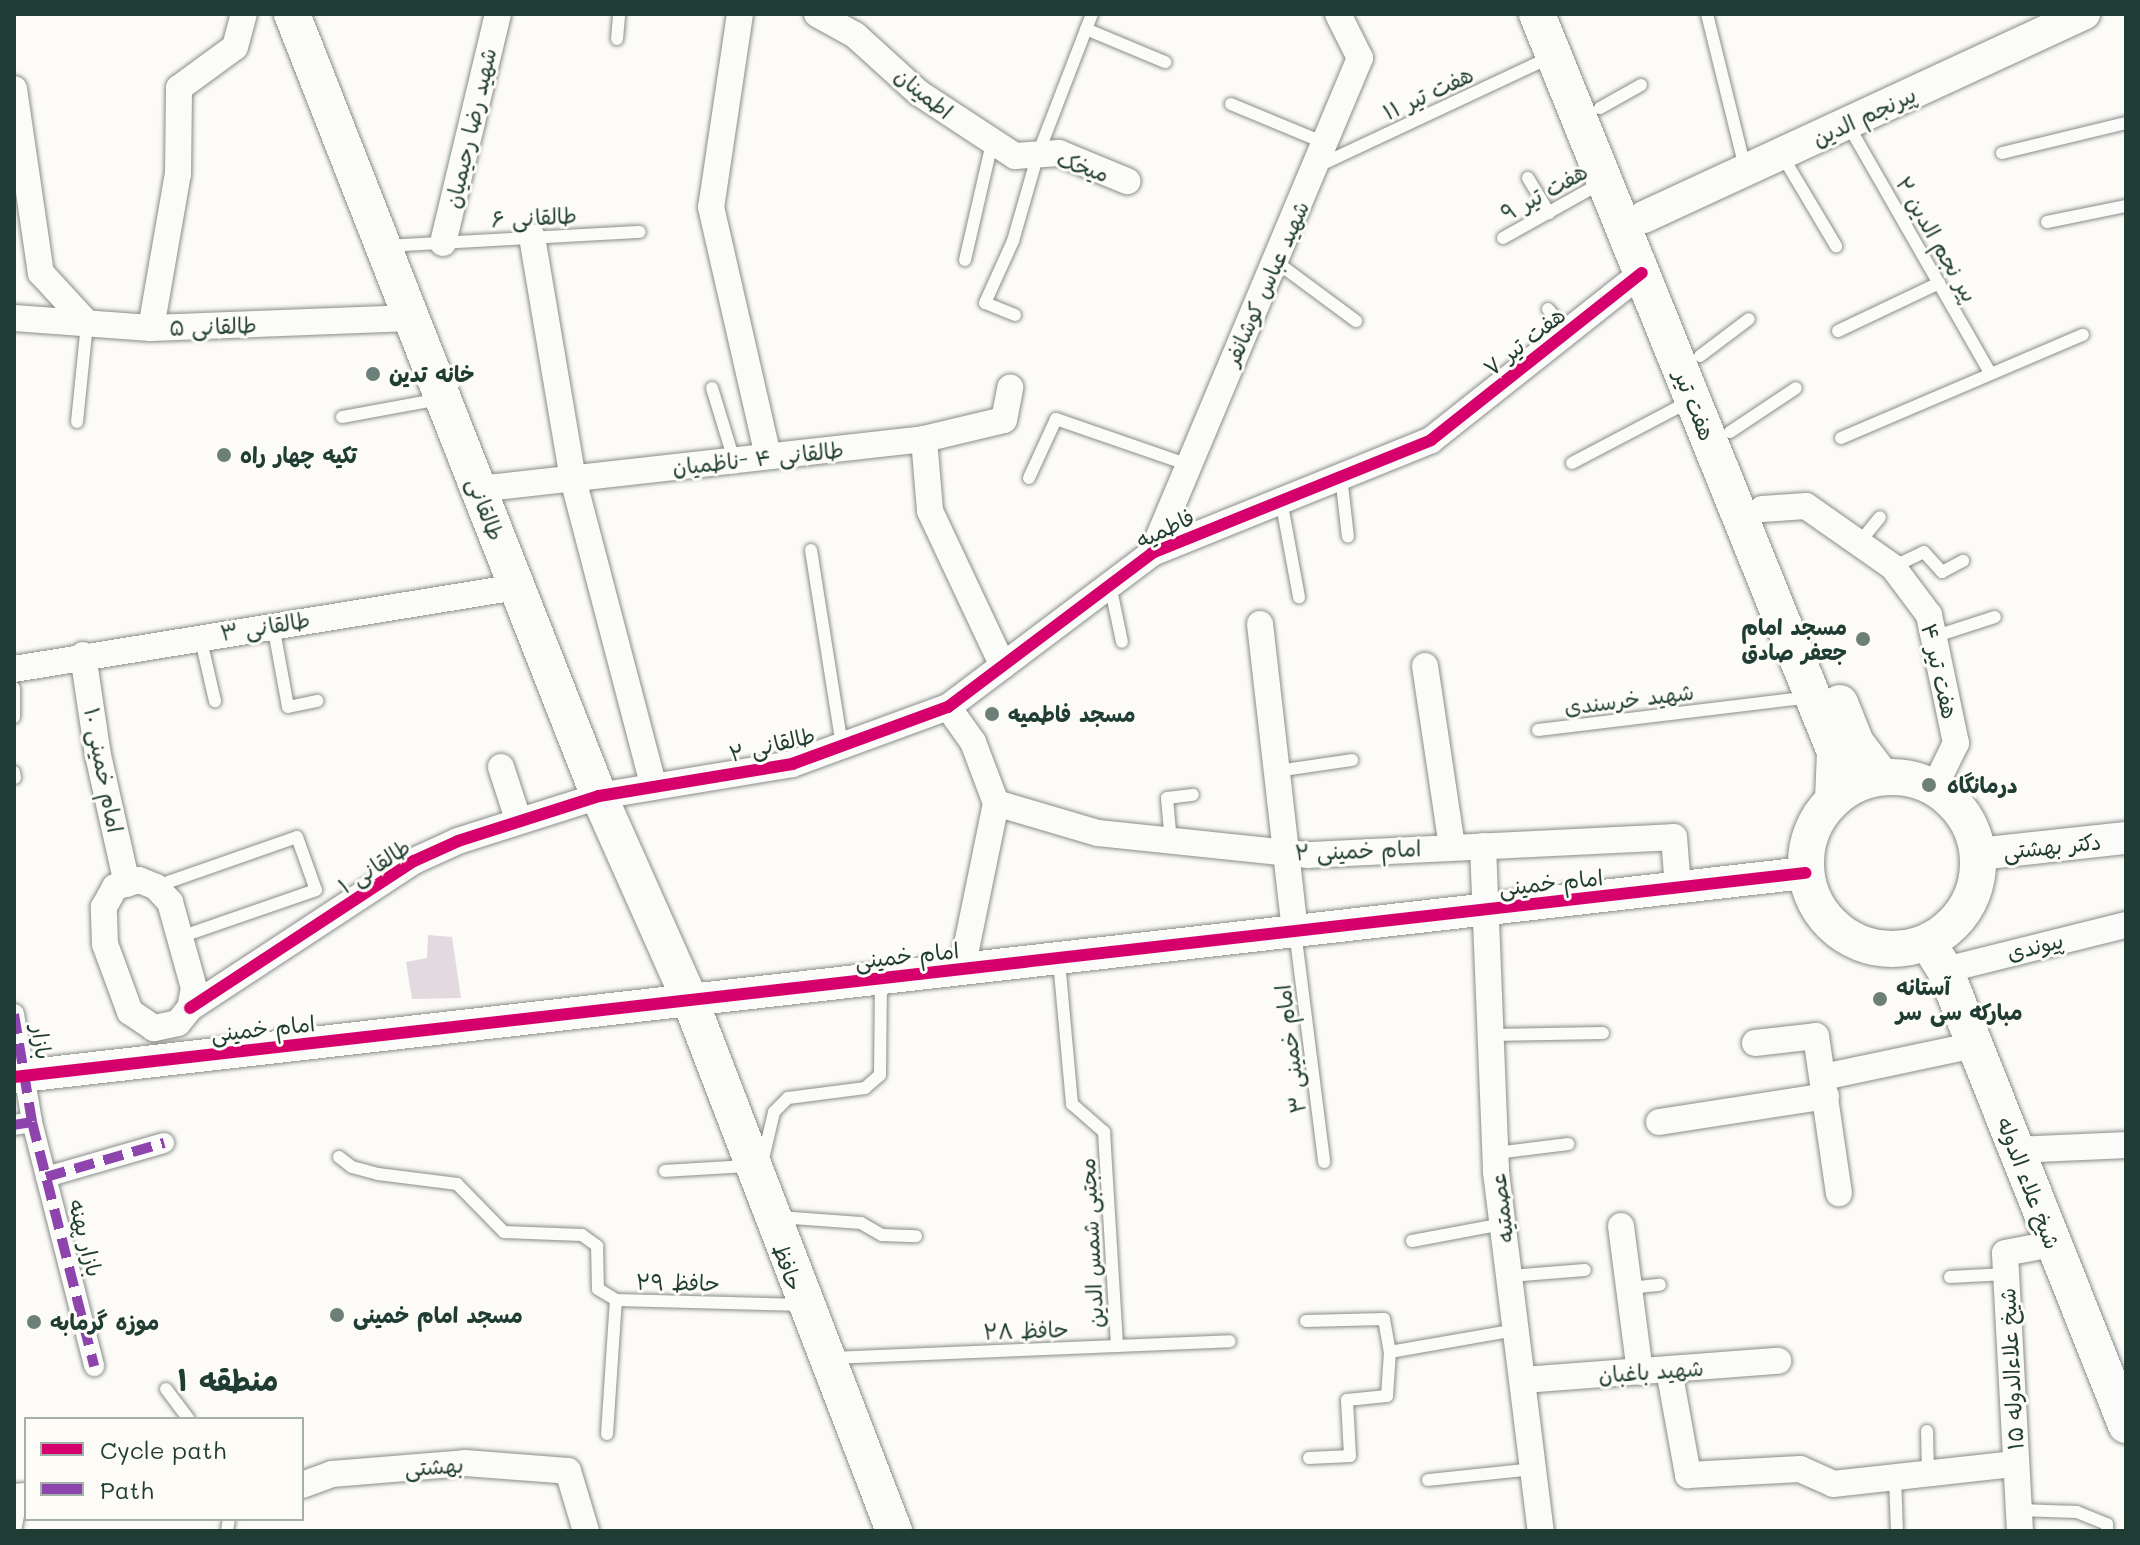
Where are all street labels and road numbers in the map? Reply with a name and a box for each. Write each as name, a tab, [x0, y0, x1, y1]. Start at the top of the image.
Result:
street label: شهید رضا رحیمیان	[439, 45, 501, 211]
street label: هفت تیر ۱۱	[1379, 61, 1477, 125]
street label: اطمینان	[890, 62, 958, 124]
street label: پیرنجم الدین	[1808, 80, 1920, 152]
street label: میخک	[1054, 145, 1112, 187]
street label: هفت تیر ۹	[1496, 158, 1592, 226]
street label: پیر نجم الدین ۲	[1890, 172, 1984, 306]
street label: شهید عباس کوشانفر	[1218, 197, 1314, 369]
street label: طالقانی ۶	[491, 202, 577, 232]
street label: هفت تیر ۷	[1478, 301, 1570, 381]
street label: طالقانی ۵	[169, 311, 257, 341]
street label: هفت تیر	[1669, 366, 1721, 444]
street label: طالقانی ۴ -ناظمیان	[671, 436, 845, 480]
street label: طالقانی	[462, 474, 510, 544]
street label: فاطمیه	[1132, 503, 1198, 553]
street label: طالقانی ۳	[218, 606, 312, 646]
street label: هفت تیر ۴	[1916, 621, 1964, 721]
street label: شهید خرسندی	[1563, 678, 1695, 720]
street label: امام خمینی ۱۰	[79, 705, 129, 835]
street label: طالقانی ۲	[727, 721, 817, 767]
street label: دکتر بهشتی	[2002, 828, 2102, 864]
street label: طالقانی ۱	[333, 833, 415, 899]
street label: امام خمینی ۲	[1294, 835, 1422, 865]
street label: امام خمینی	[1498, 863, 1604, 901]
street label: پیوندی	[2004, 926, 2066, 966]
street label: امام خمینی	[854, 936, 960, 974]
street label: امام خمینی ۳	[1269, 983, 1311, 1115]
street label: امام خمینی	[210, 1009, 316, 1047]
street label: بازار	[27, 1023, 57, 1061]
street label: شیخ علاء الدوله	[1992, 1113, 2066, 1253]
street label: مجتبی شمس الدین	[1073, 1157, 1109, 1329]
street label: عصمتیه	[1484, 1172, 1518, 1244]
street label: بازار پهنه	[64, 1196, 108, 1280]
street label: حافظ	[767, 1240, 809, 1294]
street label: حافظ ۲۹	[636, 1268, 720, 1296]
street label: شیخ علاءالدوله ۱۵	[1994, 1287, 2028, 1451]
street label: حافظ ۲۸	[983, 1315, 1069, 1345]
street label: شهید باغبان	[1597, 1354, 1705, 1388]
street label: بهشتی	[404, 1451, 464, 1481]

